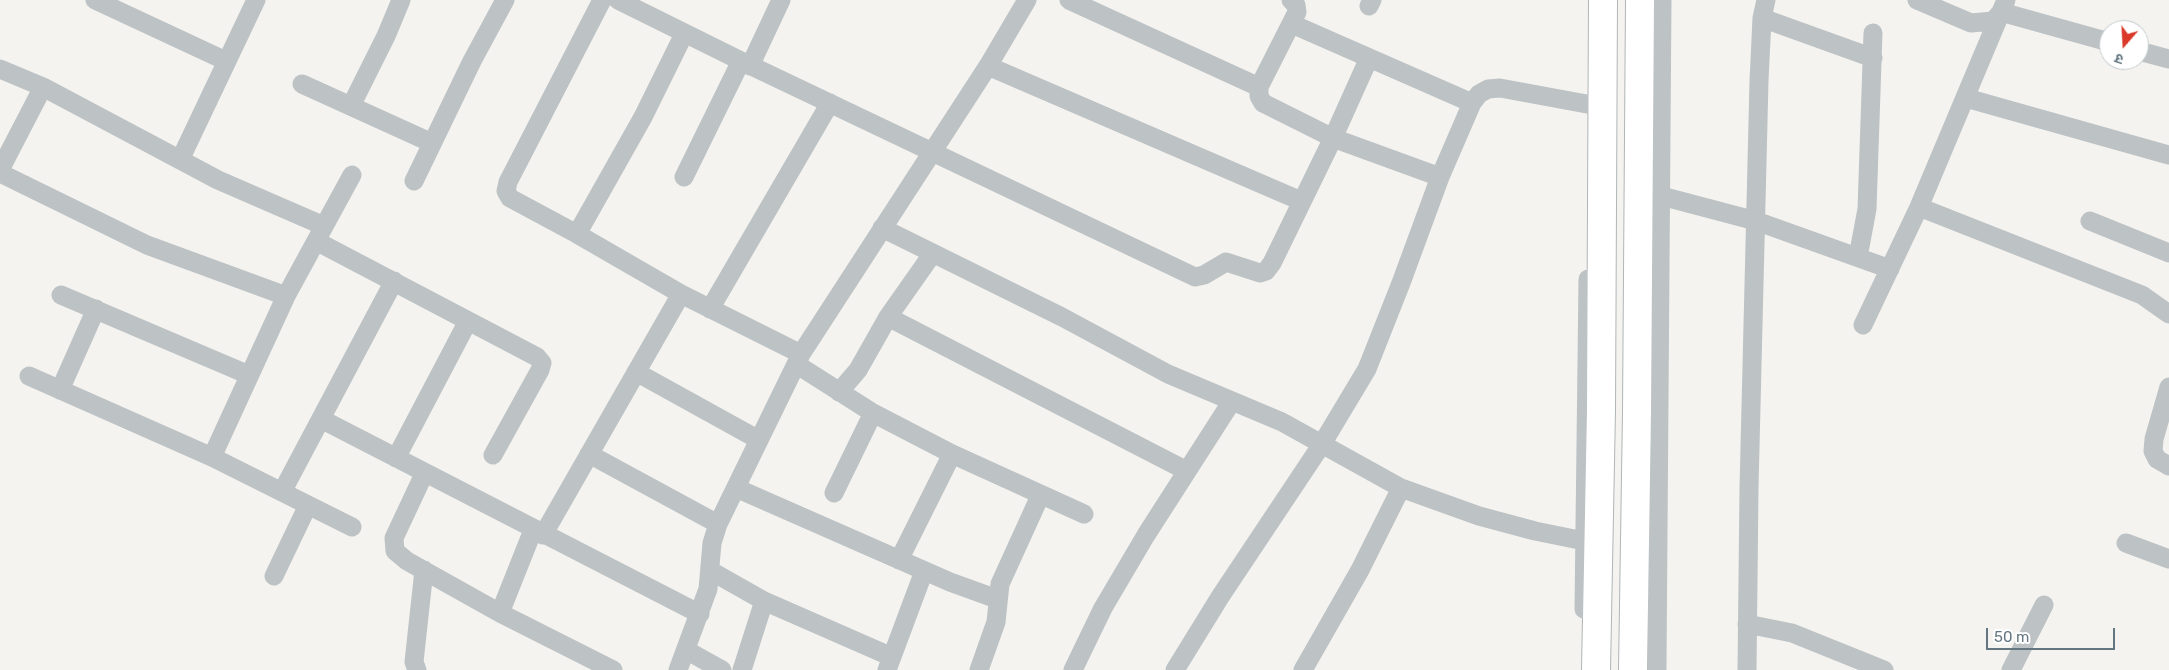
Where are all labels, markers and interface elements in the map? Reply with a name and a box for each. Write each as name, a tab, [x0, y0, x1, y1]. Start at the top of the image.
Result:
north arrow	[2099, 20, 2149, 70]
text: उ	[2113, 49, 2126, 68]
scale bar	[1989, 618, 2118, 650]
text: 50 m	[1994, 628, 2029, 646]

